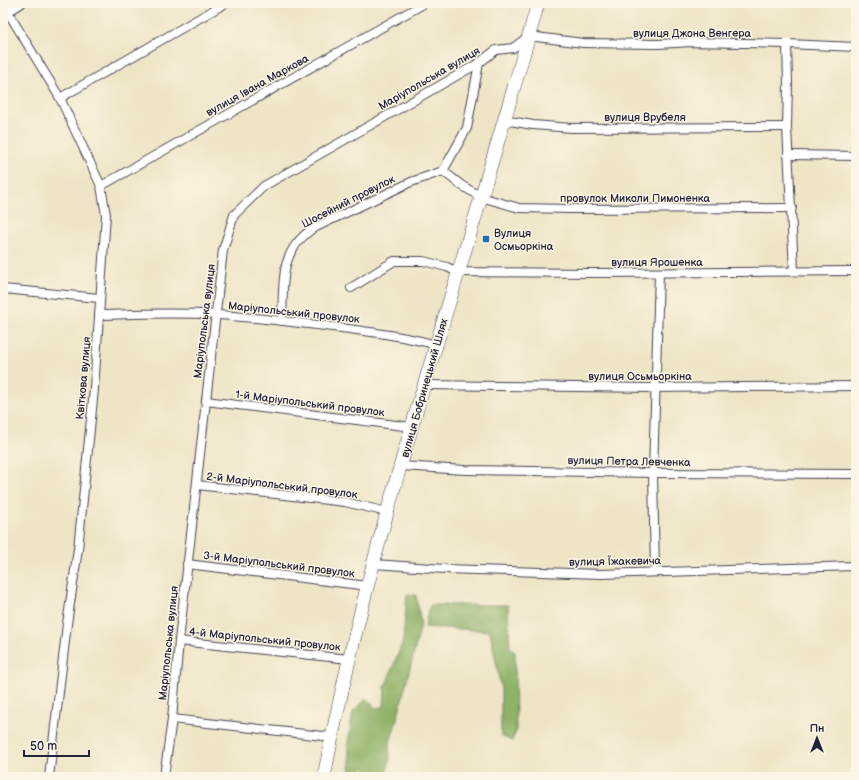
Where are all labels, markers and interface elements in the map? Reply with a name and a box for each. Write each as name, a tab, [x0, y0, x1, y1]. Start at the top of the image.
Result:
street label: вулиця Джона Венгера	[633, 27, 751, 40]
street label: Маріупольська вулиця	[376, 44, 482, 113]
street label: вулиця Івана Маркова	[204, 52, 311, 119]
street label: вулиця Врубеля	[604, 111, 686, 124]
street label: Шосейний провулок	[299, 172, 397, 231]
street label: провулок Миколи Пимоненка	[560, 192, 711, 205]
place label: Вулиця Осмьоркіна	[494, 227, 554, 253]
marker: Вулиця Осмьоркіна	[481, 234, 491, 244]
street label: вулиця Ярошенка	[611, 256, 703, 269]
street label: Маріупольська вулиця	[191, 263, 218, 379]
street label: Маріупольський провулок	[227, 299, 361, 326]
street label: вулиця Бобринецький Шлях	[398, 317, 451, 459]
street label: Квіткова вулиця	[73, 336, 94, 420]
street label: вулиця Осьмьоркіна	[588, 370, 692, 383]
street label: 1-й Маріупольський провулок	[235, 388, 385, 419]
street label: вулиця Петра Левченка	[567, 454, 691, 469]
street label: 2-й Маріупольський провулок	[206, 470, 358, 501]
street label: 3-й Маріупольський провулок	[202, 549, 356, 580]
street label: вулиця Їжакевича	[569, 553, 662, 569]
street label: Маріупольська вулиця	[156, 585, 181, 701]
street label: 4-й Маріупольський провулок	[188, 625, 342, 654]
north arrow	[797, 718, 837, 758]
text: Пн	[810, 722, 824, 735]
scale bar	[24, 732, 89, 758]
text: 50 m	[30, 739, 57, 754]

